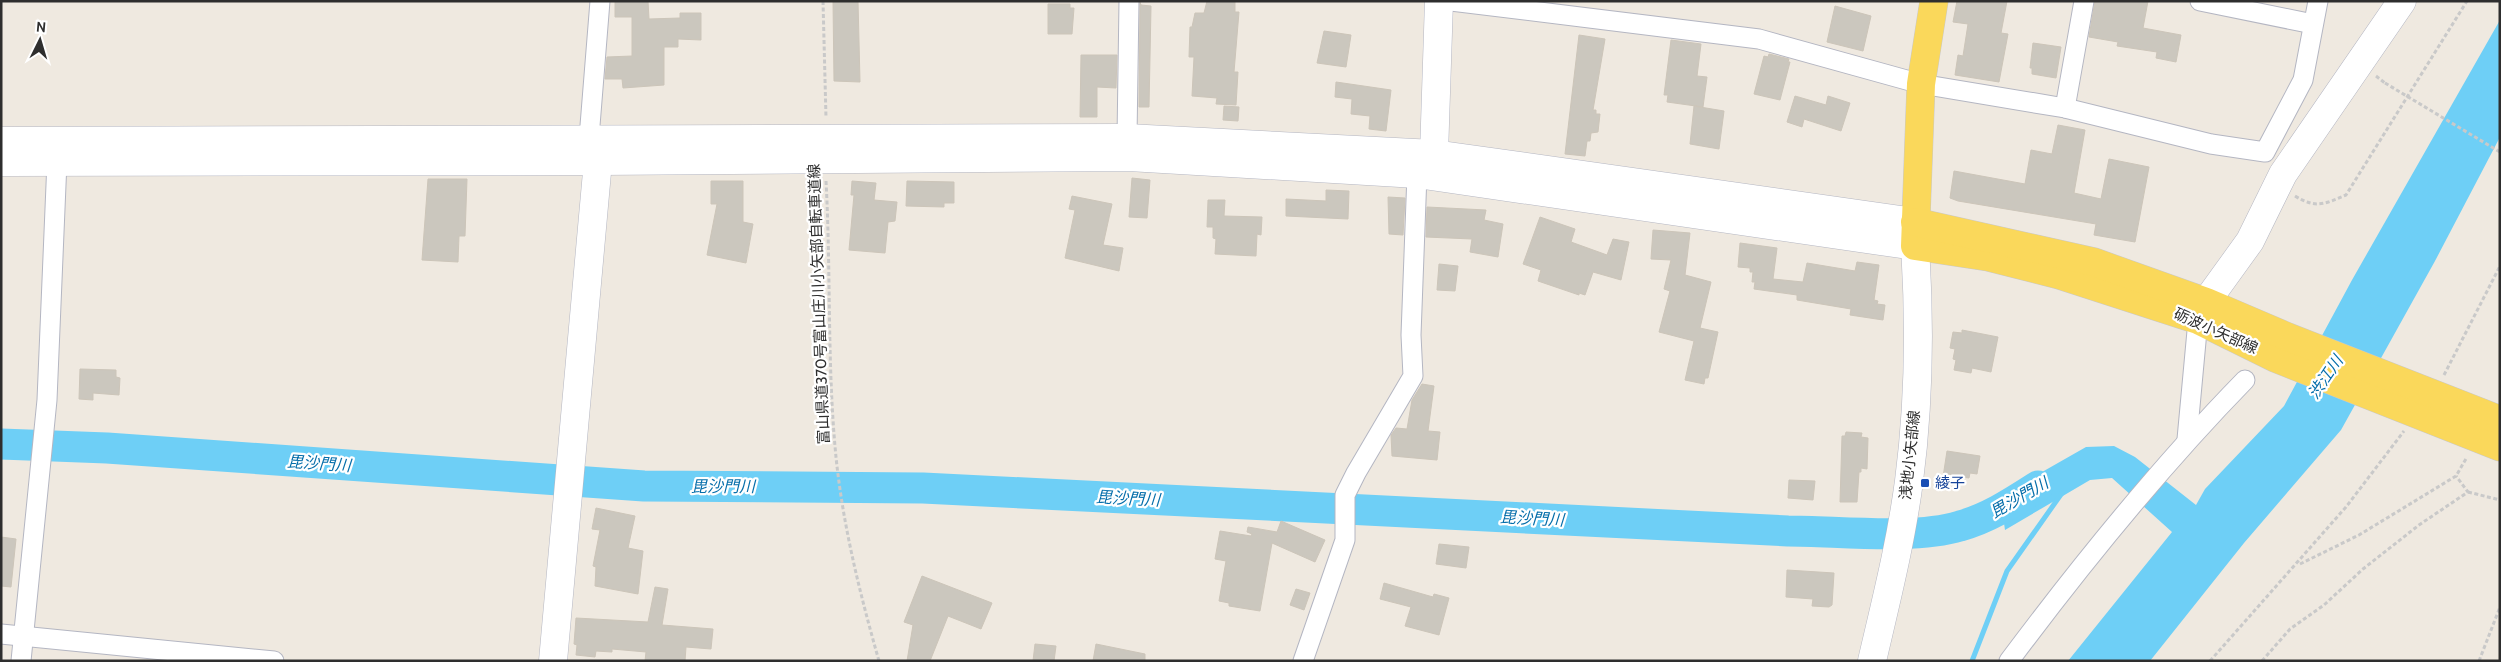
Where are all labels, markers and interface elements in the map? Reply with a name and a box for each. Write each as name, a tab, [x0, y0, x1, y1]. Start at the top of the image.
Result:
north arrow	[15, 15, 65, 65]
text: N	[35, 18, 47, 36]
street label: 富山県道370号富山庄川小矢部自転車道線	[805, 163, 833, 445]
street label: 砺波小矢部線	[2171, 304, 2261, 358]
water label: 渋江川	[2304, 350, 2348, 402]
street label: 浅地小矢部線	[1896, 409, 1924, 501]
water label: 毘沙門川	[286, 452, 354, 475]
water label: 毘沙門川	[1987, 472, 2053, 522]
place label: 綾子	[1935, 474, 1965, 492]
water label: 毘沙門川	[691, 477, 757, 496]
marker: 綾子	[1919, 477, 1931, 489]
water label: 毘沙門川	[1096, 487, 1162, 510]
water label: 毘沙門川	[1500, 507, 1566, 530]

